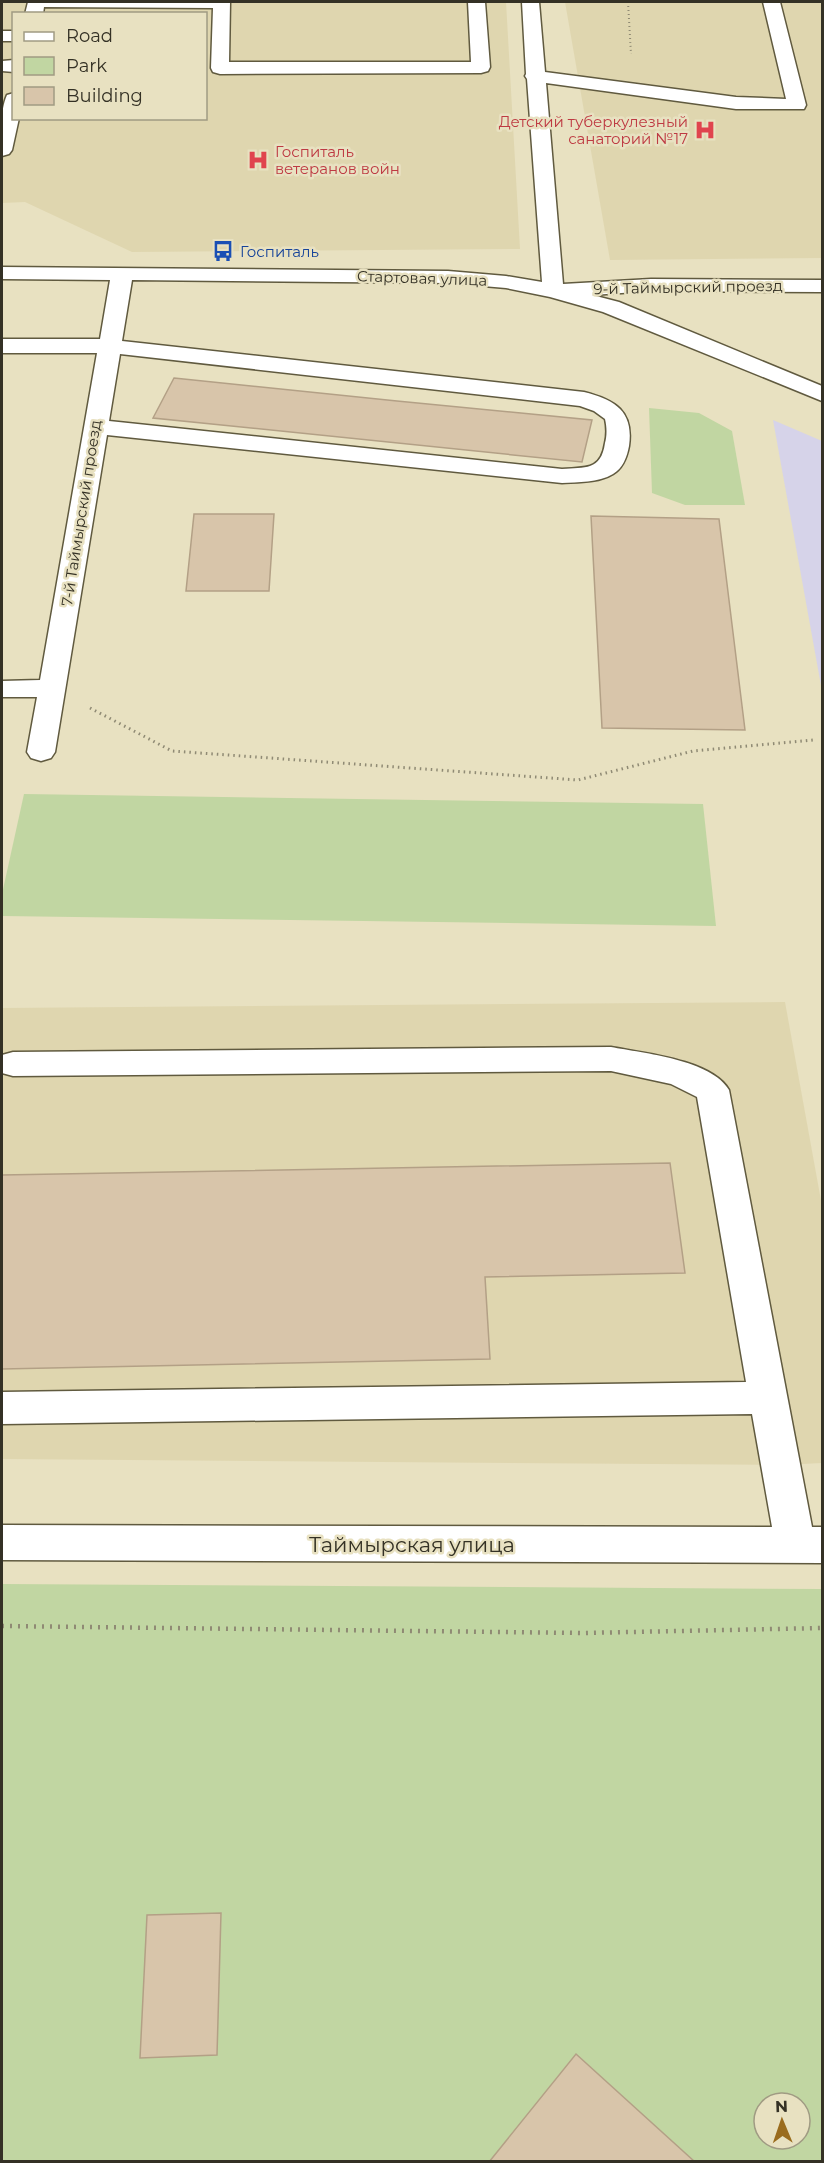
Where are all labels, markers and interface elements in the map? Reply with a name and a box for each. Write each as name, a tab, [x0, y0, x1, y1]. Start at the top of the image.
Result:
legend	[12, 12, 207, 120]
text: Road	[66, 25, 113, 47]
text: Park	[66, 55, 107, 77]
text: Building	[66, 85, 143, 107]
place label: Детский туберкулезный санаторий №17	[499, 112, 688, 148]
hospital icon: Детский туберкулезный санаторий №17	[693, 118, 717, 142]
place label: Госпиталь ветеранов войн	[275, 142, 400, 178]
hospital icon: Госпиталь ветеранов войн	[246, 148, 270, 172]
bus stop icon: Госпиталь	[211, 239, 235, 263]
place label: Госпиталь	[240, 242, 319, 261]
street label: Стартовая улица	[357, 266, 487, 290]
street label: 9-й Таймырский проезд	[593, 276, 783, 298]
street label: 7-й Таймырский проезд	[57, 418, 105, 607]
street label: Таймырская улица	[309, 1532, 515, 1557]
north arrow	[752, 2091, 812, 2151]
text: N	[775, 2097, 788, 2116]

